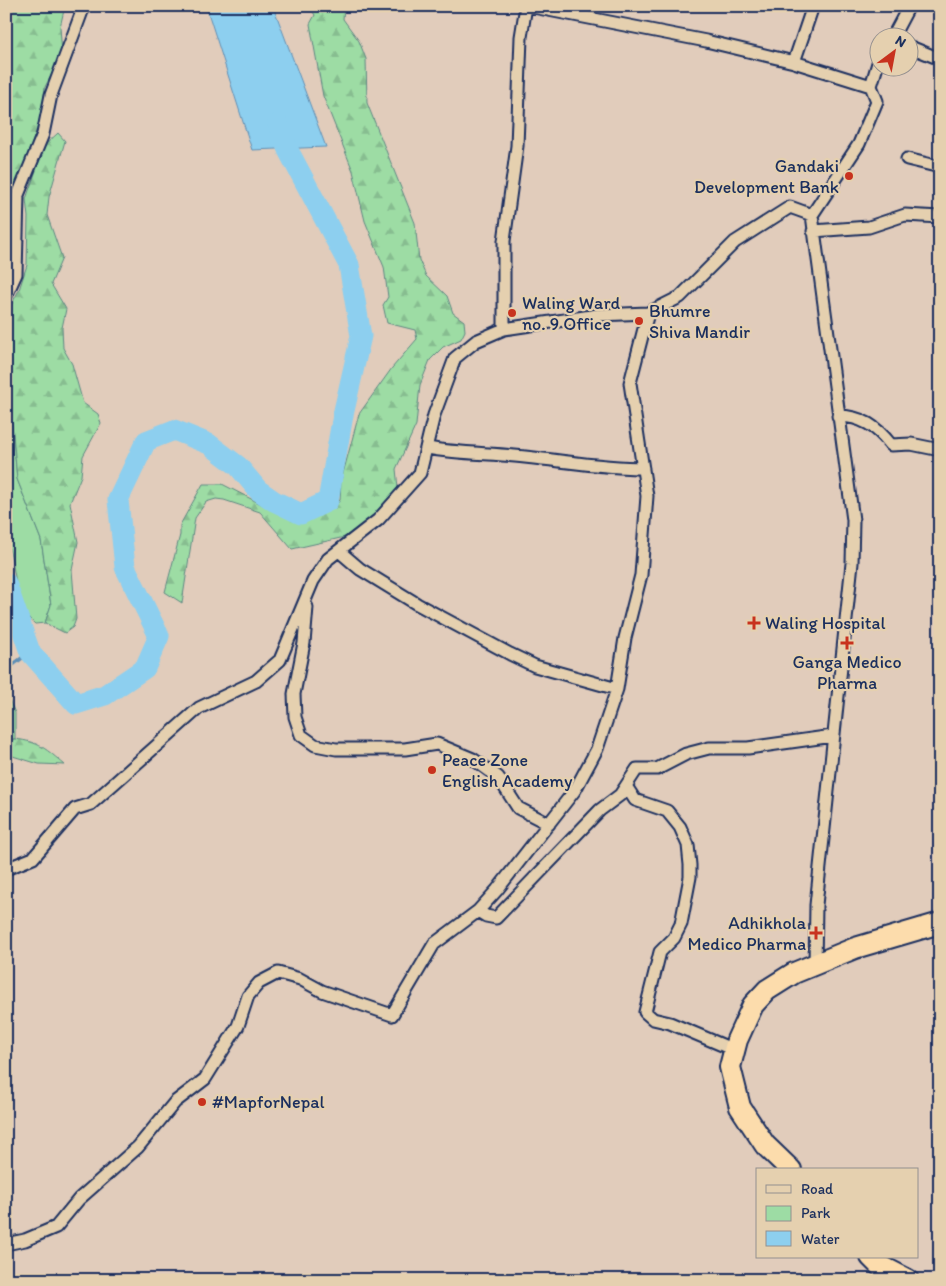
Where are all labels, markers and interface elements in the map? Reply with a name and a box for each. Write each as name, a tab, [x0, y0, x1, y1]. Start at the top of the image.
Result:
north arrow	[868, 28, 918, 78]
text: N	[892, 32, 909, 51]
place label: Gandaki Development Bank	[694, 155, 839, 198]
marker: Gandaki Development Bank	[843, 170, 855, 182]
place label: Waling Ward no. 9 Office	[522, 292, 621, 335]
place label: Bhumre Shiva Mandir	[649, 300, 750, 343]
marker: Waling Ward no. 9 Office	[506, 307, 518, 319]
marker: Bhumre Shiva Mandir	[633, 315, 645, 327]
place label: Waling Hospital	[765, 612, 886, 634]
marker: Waling Hospital	[747, 616, 761, 630]
marker: Ganga Medico Pharma	[841, 637, 853, 649]
place label: Ganga Medico Pharma	[792, 651, 902, 694]
place label: Peace Zone English Academy	[442, 749, 573, 792]
marker: Peace Zone English Academy	[426, 764, 438, 776]
place label: Adhikhola Medico Pharma	[688, 912, 807, 955]
marker: Adhikhola Medico Pharma	[810, 927, 822, 939]
place label: #MapforNepal	[212, 1091, 325, 1113]
marker: #MapforNepal	[196, 1096, 208, 1108]
legend	[756, 1168, 918, 1258]
text: Road	[801, 1180, 834, 1198]
text: Park	[801, 1204, 831, 1222]
text: Water	[801, 1230, 840, 1248]

